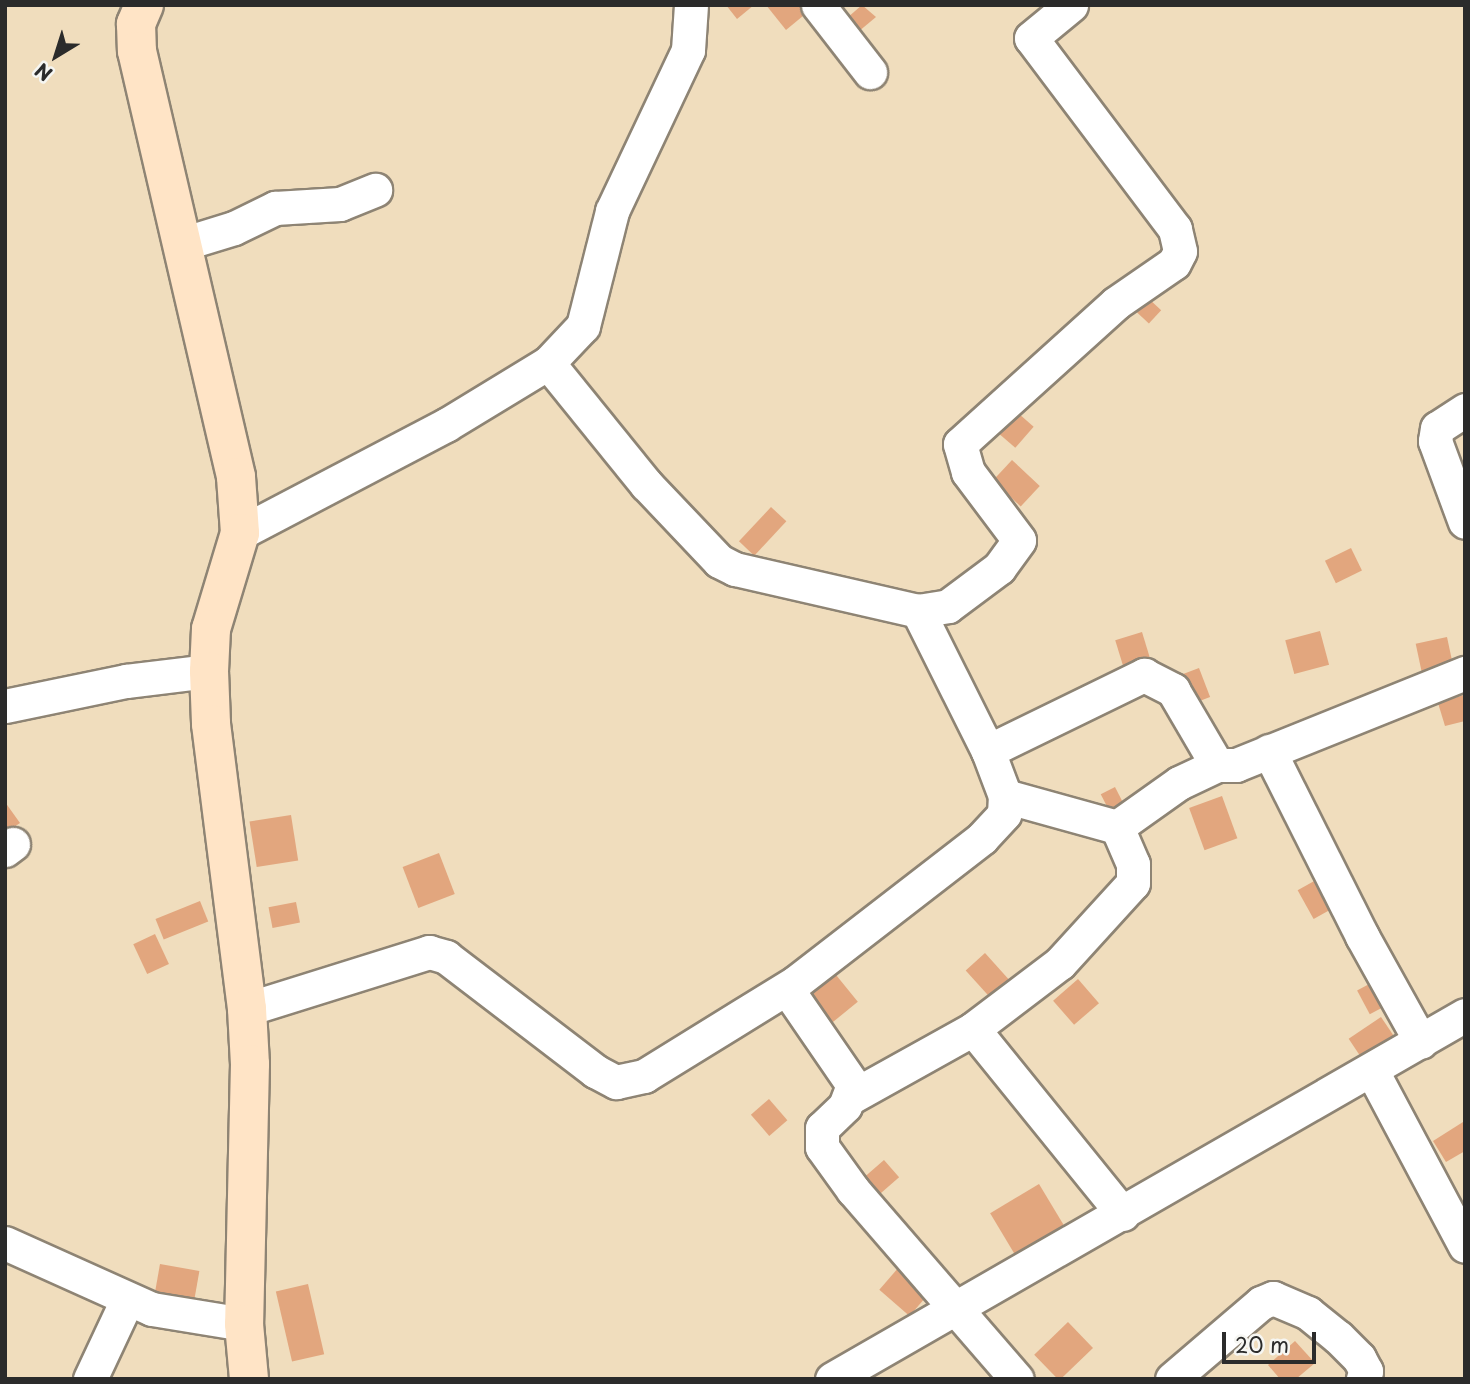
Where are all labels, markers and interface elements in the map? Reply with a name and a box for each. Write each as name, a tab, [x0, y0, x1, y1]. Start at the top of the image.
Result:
north arrow	[21, 21, 91, 91]
text: N	[29, 57, 58, 88]
scale bar	[1225, 1318, 1320, 1362]
text: 20 m	[1235, 1328, 1289, 1360]

